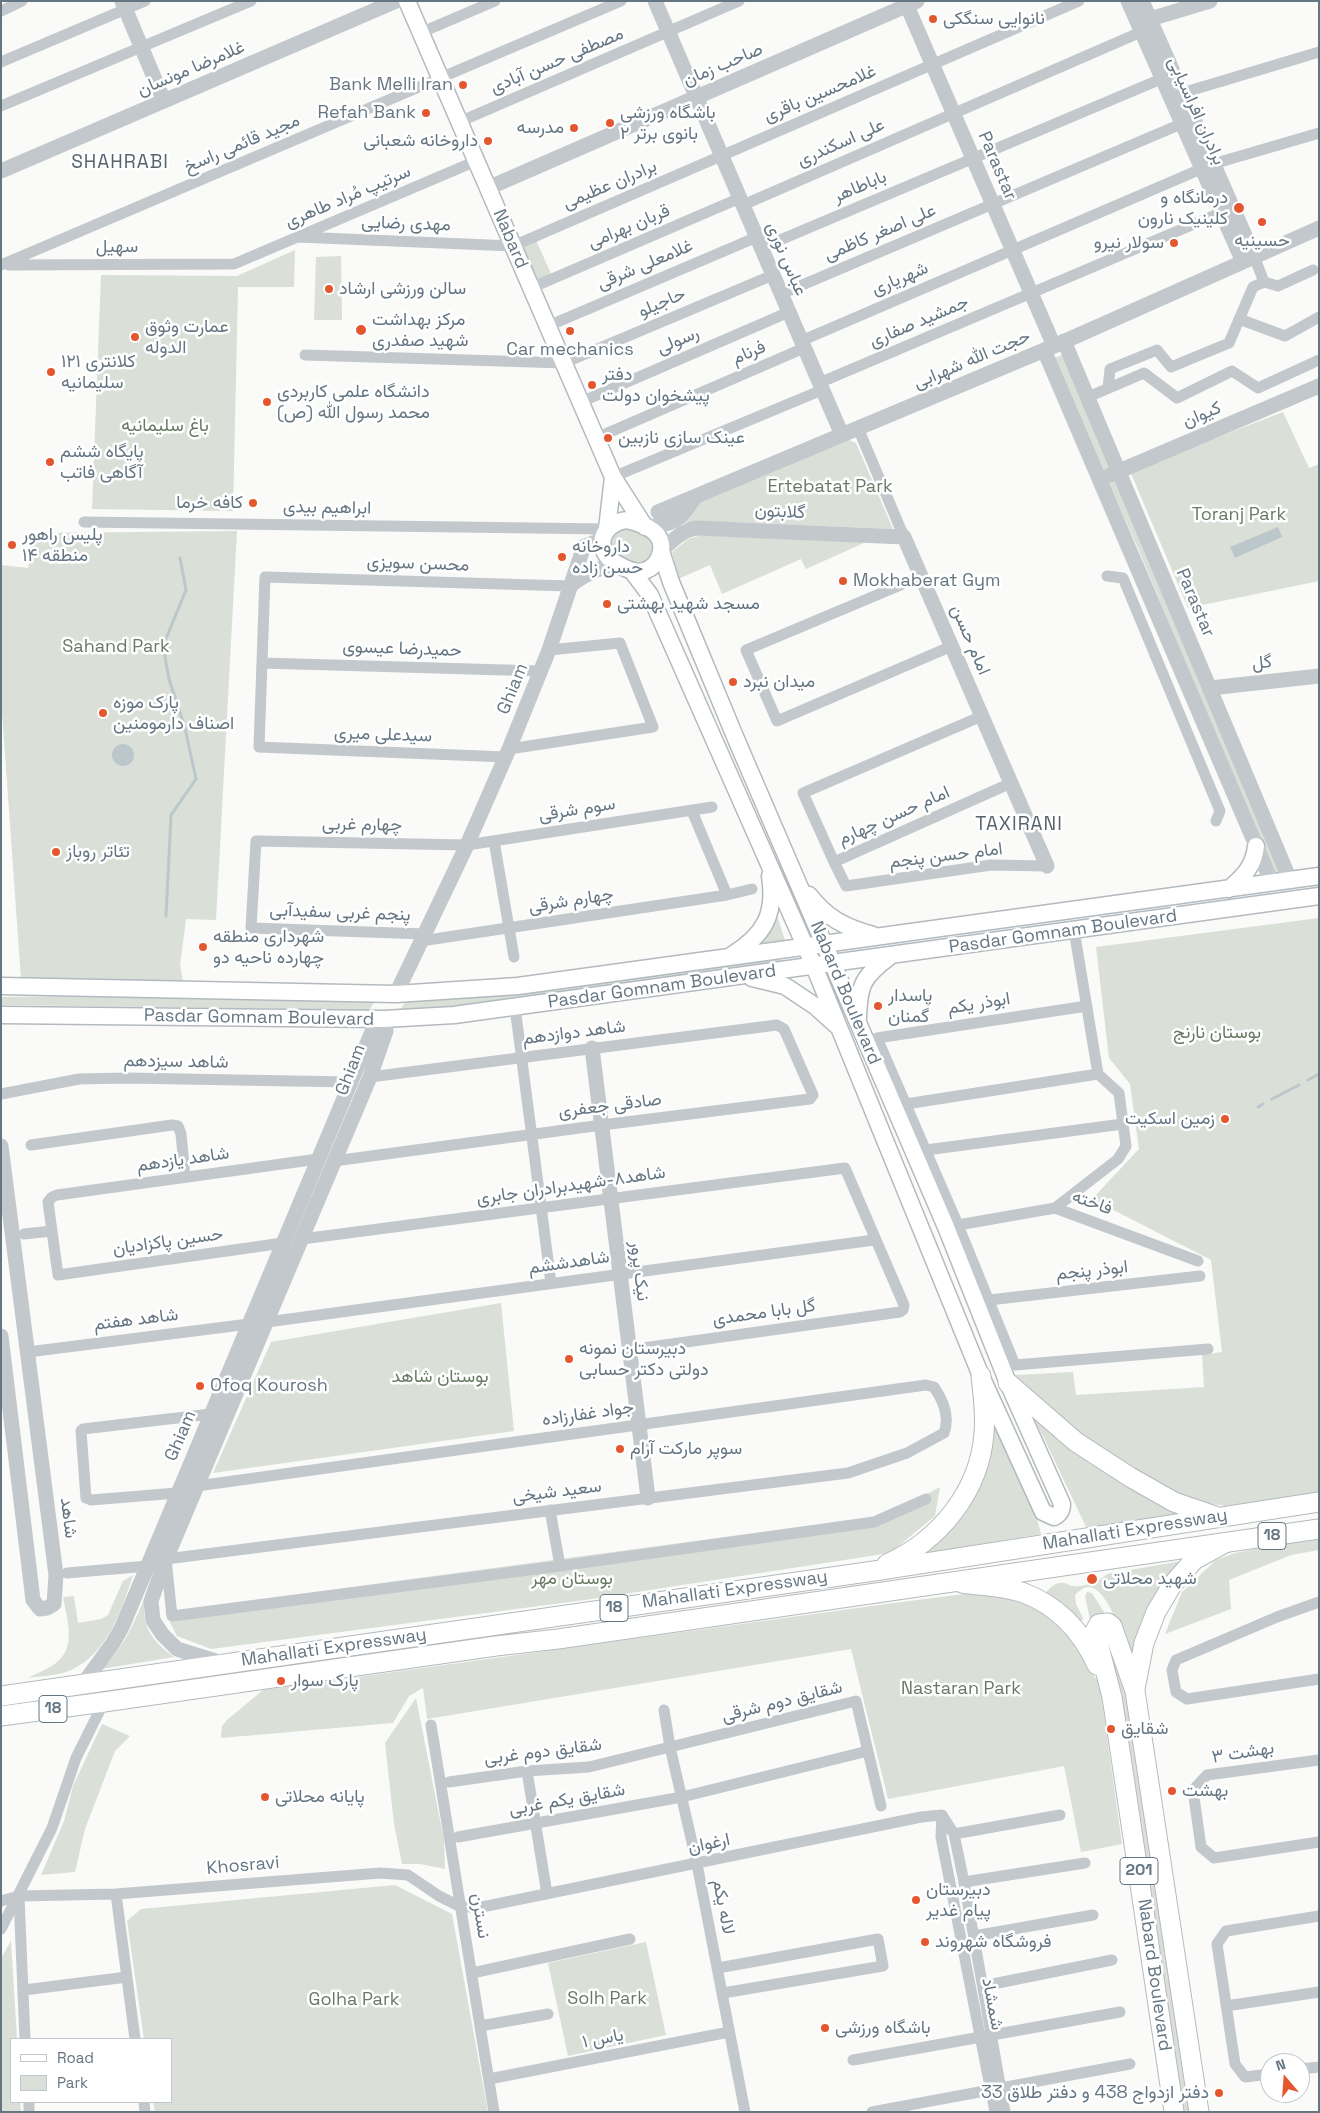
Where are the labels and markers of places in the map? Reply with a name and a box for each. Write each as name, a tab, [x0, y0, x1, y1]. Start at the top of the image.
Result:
place label: نانوایی سنگکی	[943, 8, 1045, 30]
marker: نانوایی سنگکی	[927, 13, 939, 25]
place label: Bank Melli Iran	[329, 74, 453, 96]
marker: Bank Melli Iran	[457, 79, 469, 91]
place label: Refah Bank	[318, 102, 416, 124]
place label: باشگاه ورزشی بانوی برتر ۲	[620, 102, 716, 144]
marker: Refah Bank	[420, 107, 432, 119]
place label: مدرسه	[517, 117, 564, 139]
marker: باشگاه ورزشی بانوی برتر ۲	[604, 117, 616, 129]
marker: مدرسه	[568, 122, 580, 134]
place label: داروخانه شعبانی	[363, 130, 478, 152]
marker: داروخانه شعبانی	[482, 135, 494, 147]
place label: درمانگاه و کلینیک نارون	[1138, 187, 1228, 230]
marker: درمانگاه و کلینیک نارون	[1232, 201, 1246, 215]
marker: حسینیه	[1256, 216, 1268, 228]
place label: حسینیه	[1234, 230, 1290, 252]
place label: سولار نیرو	[1094, 232, 1164, 254]
marker: سولار نیرو	[1168, 237, 1180, 249]
place label: سالن ورزشی ارشاد	[339, 278, 466, 300]
marker: سالن ورزشی ارشاد	[323, 283, 335, 295]
place label: مرکز بهداشت شهید صفدری	[372, 309, 468, 352]
place label: عمارت وثوق الدوله	[145, 316, 229, 358]
marker: مرکز بهداشت شهید صفدری	[354, 323, 368, 337]
marker: Car mechanics	[564, 325, 576, 337]
marker: عمارت وثوق الدوله	[129, 331, 141, 343]
place label: Car mechanics	[506, 339, 634, 361]
place label: كلانتری ١٢١ سلیمانیه	[61, 351, 136, 394]
place label: دفتر پیشخوان دولت	[602, 364, 710, 406]
marker: كلانتری ١٢١ سلیمانیه	[45, 366, 57, 378]
marker: دفتر پیشخوان دولت	[586, 379, 598, 391]
place label: دانشگاه علمی کاربردی محمد رسول الله (ص)	[277, 381, 430, 424]
marker: دانشگاه علمی کاربردی محمد رسول الله (ص)	[261, 396, 273, 408]
place label: عینک سازی نازبین	[618, 427, 745, 449]
marker: عینک سازی نازبین	[602, 432, 614, 444]
place label: پایگاه ششم آگاهی فاتب	[60, 441, 144, 484]
marker: پایگاه ششم آگاهی فاتب	[44, 456, 56, 468]
place label: کافه خرما	[176, 492, 243, 514]
marker: کافه خرما	[247, 497, 259, 509]
place label: پلیس راهور منطقه ۱۴	[22, 524, 103, 566]
place label: داروخانه حسن زاده	[572, 536, 643, 578]
marker: پلیس راهور منطقه ۱۴	[6, 539, 18, 551]
marker: داروخانه حسن زاده	[556, 551, 568, 563]
place label: Mokhaberat Gym	[853, 570, 1001, 592]
marker: Mokhaberat Gym	[837, 575, 849, 587]
place label: مسجد شهید بهشتی	[617, 593, 760, 615]
marker: مسجد شهید بهشتی	[601, 598, 613, 610]
place label: میدان نبرد	[743, 671, 815, 693]
marker: میدان نبرد	[727, 676, 739, 688]
place label: پارک موزه اصناف دارمومنین	[113, 692, 234, 734]
marker: پارک موزه اصناف دارمومنین	[97, 707, 109, 719]
place label: تئاتر روباز	[66, 841, 130, 863]
marker: تئاتر روباز	[50, 846, 62, 858]
place label: شهرداری منطقه چهارده ناحیه دو	[213, 926, 324, 969]
marker: شهرداری منطقه چهارده ناحیه دو	[197, 941, 209, 953]
place label: پاسدار گمنان	[888, 985, 932, 1028]
marker: پاسدار گمنان	[872, 1000, 884, 1012]
place label: زمین اسکیت	[1125, 1108, 1215, 1130]
marker: زمین اسکیت	[1219, 1113, 1231, 1125]
place label: دبیرستان نمونه دولتی دکتر حسابی	[579, 1338, 709, 1380]
marker: دبیرستان نمونه دولتی دکتر حسابی	[563, 1353, 575, 1365]
place label: Ofoq Kourosh	[210, 1375, 328, 1397]
marker: Ofoq Kourosh	[194, 1380, 206, 1392]
place label: سوپر مارکت آرام	[630, 1438, 742, 1460]
marker: سوپر مارکت آرام	[614, 1443, 626, 1455]
place label: شهید محلاتی	[1103, 1568, 1197, 1590]
marker: شهید محلاتی	[1085, 1572, 1099, 1586]
place label: پارک سوار	[291, 1670, 359, 1692]
marker: پارک سوار	[275, 1675, 287, 1687]
place label: شقایق	[1121, 1718, 1168, 1740]
marker: شقایق	[1105, 1723, 1117, 1735]
place label: بهشت	[1182, 1780, 1228, 1802]
marker: بهشت	[1166, 1785, 1178, 1797]
place label: پایانه محلاتی	[275, 1786, 365, 1808]
marker: پایانه محلاتی	[259, 1791, 271, 1803]
place label: دبیرستان پیام غدیر	[926, 1879, 991, 1922]
marker: دبیرستان پیام غدیر	[910, 1894, 922, 1906]
place label: فروشگاه شهروند	[935, 1931, 1052, 1953]
marker: فروشگاه شهروند	[919, 1936, 931, 1948]
place label: باشگاه ورزشی	[835, 2017, 931, 2039]
marker: باشگاه ورزشی	[819, 2022, 831, 2034]
place label: دفتر ازدواج 438 و دفتر طلاق 33	[981, 2082, 1209, 2104]
marker: دفتر ازدواج 438 و دفتر طلاق 33	[1213, 2087, 1225, 2099]

